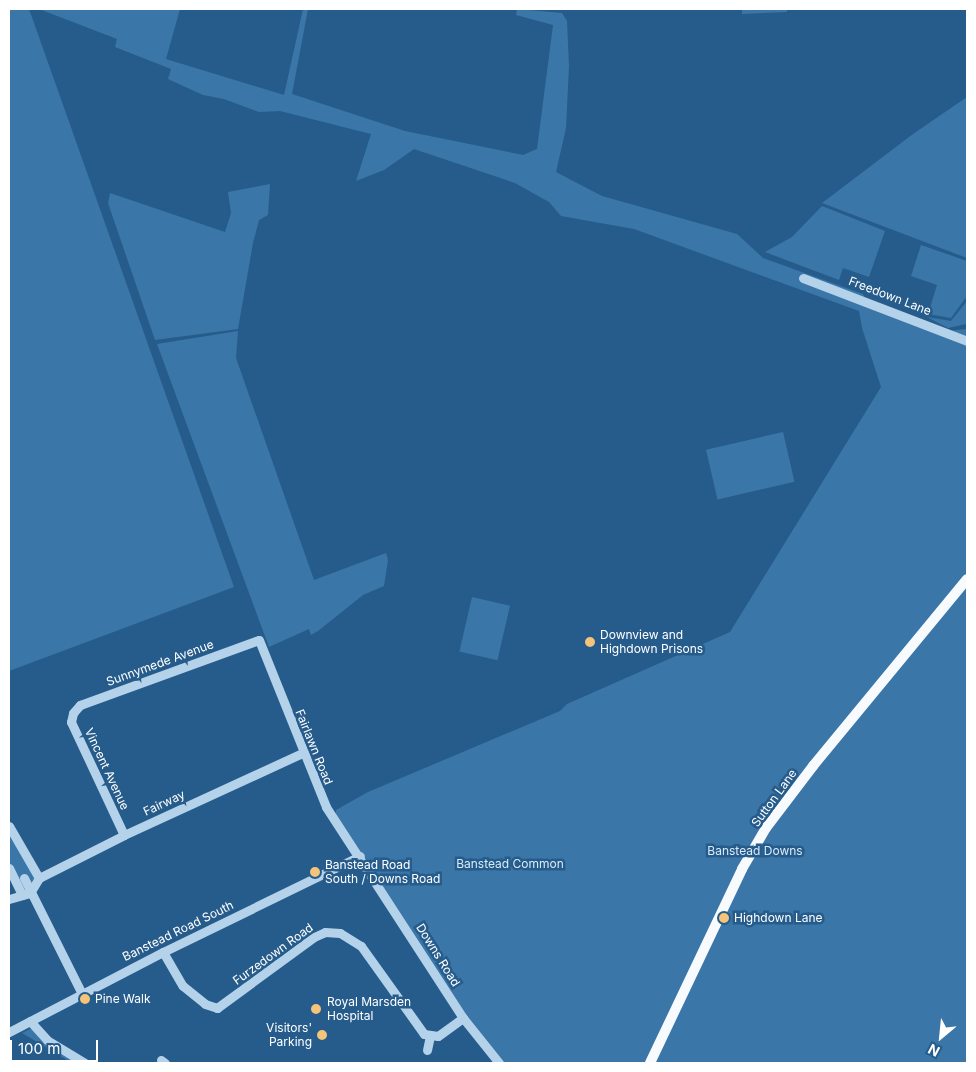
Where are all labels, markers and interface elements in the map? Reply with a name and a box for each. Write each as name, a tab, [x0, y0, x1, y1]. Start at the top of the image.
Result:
street label: Freedown Lane	[847, 274, 933, 318]
place label: Downview and Highdown Prisons	[600, 628, 703, 656]
marker: Downview and Highdown Prisons	[584, 636, 596, 648]
street label: Sunnymede Avenue	[104, 637, 216, 689]
street label: Fairlawn Road	[292, 707, 336, 787]
street label: Vincent Avenue	[82, 726, 132, 812]
street label: Sutton Lane	[748, 766, 800, 830]
street label: Fairway	[141, 787, 187, 819]
park label: Banstead Downs	[707, 844, 803, 858]
park label: Banstead Common	[456, 857, 564, 871]
place label: Banstead Road South / Downs Road	[325, 858, 440, 886]
marker: Banstead Road South / Downs Road	[309, 866, 321, 878]
street label: Banstead Road South	[120, 898, 236, 964]
place label: Highdown Lane	[734, 911, 822, 925]
marker: Highdown Lane	[718, 912, 730, 924]
street label: Furzedown Road	[230, 920, 316, 988]
street label: Downs Road	[413, 921, 463, 989]
place label: Pine Walk	[95, 992, 150, 1006]
marker: Pine Walk	[79, 993, 91, 1005]
place label: Royal Marsden Hospital	[327, 995, 411, 1023]
marker: Royal Marsden Hospital	[309, 1002, 323, 1016]
north arrow	[916, 1012, 966, 1062]
place label: Visitors' Parking	[266, 1021, 312, 1049]
marker: Visitors' Parking	[316, 1029, 328, 1041]
scale bar	[12, 1030, 100, 1062]
text: 100 m	[18, 1039, 60, 1058]
text: N	[925, 1041, 942, 1061]

